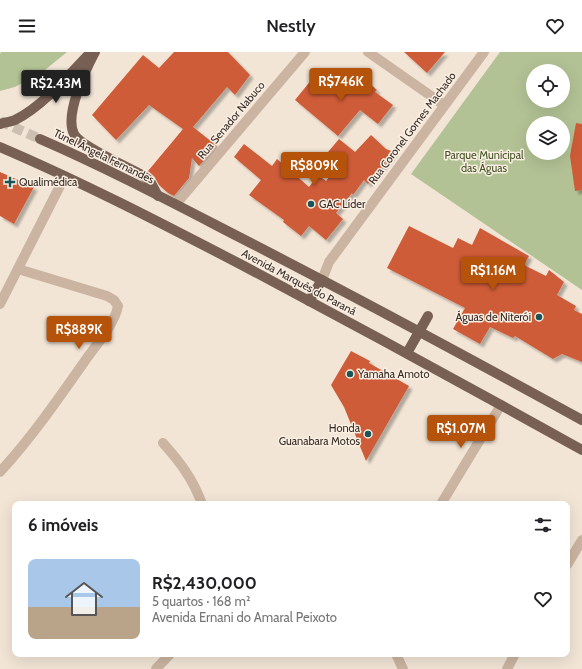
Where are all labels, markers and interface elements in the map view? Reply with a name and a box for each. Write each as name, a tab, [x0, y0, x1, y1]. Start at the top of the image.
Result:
icon: menu	[16, 15, 38, 37]
text: Nestly	[266, 15, 316, 37]
icon: heart	[544, 15, 566, 37]
map controls	[526, 64, 570, 160]
button: locate	[526, 64, 570, 108]
pin: R$746K	[308, 68, 374, 102]
street label: Rua Coronel Gomes Machado	[365, 69, 459, 187]
pin: R$2.43M	[19, 70, 93, 104]
text: R$746K	[318, 73, 364, 89]
text: R$2.43M	[30, 75, 82, 91]
street label: Rua Senador Nabuco	[194, 78, 268, 162]
button: layers	[526, 116, 570, 160]
street label: Túnel Ângela Fernandes	[51, 126, 157, 187]
park label: Parque Municipal das Águas	[444, 148, 524, 175]
pin: R$809K	[281, 152, 347, 186]
text: R$809K	[290, 157, 338, 173]
place label: Qualimédica	[19, 175, 78, 189]
marker: Qualimédica	[4, 176, 16, 188]
place label: GAC Líder	[319, 197, 366, 211]
marker: GAC Líder	[306, 199, 316, 209]
street label: Avenida Marquês do Paraná	[239, 246, 359, 319]
pin: R$1.16M	[456, 257, 530, 291]
text: R$1.16M	[470, 262, 516, 278]
place label: Águas de Niterói	[456, 310, 531, 324]
marker: Águas de Niterói	[534, 312, 544, 322]
pin: R$889K	[46, 316, 112, 350]
text: R$889K	[56, 321, 102, 337]
place label: Yamaha Amoto	[357, 367, 430, 381]
marker: Yamaha Amoto	[345, 369, 355, 379]
pin: R$1.07M	[424, 415, 498, 449]
text: R$1.07M	[436, 420, 486, 436]
place label: Honda Guanabara Motos	[279, 421, 361, 448]
marker: Honda Guanabara Motos	[363, 429, 373, 439]
icon: filters	[532, 514, 554, 536]
text: 6 imóveis	[28, 515, 98, 535]
text: R$2,430,000	[152, 573, 257, 593]
icon: home	[60, 575, 108, 623]
icon: heart	[532, 588, 554, 610]
text: 5 quartos · 168 m²	[152, 593, 250, 609]
text: Avenida Ernani do Amaral Peixoto	[152, 609, 337, 625]

